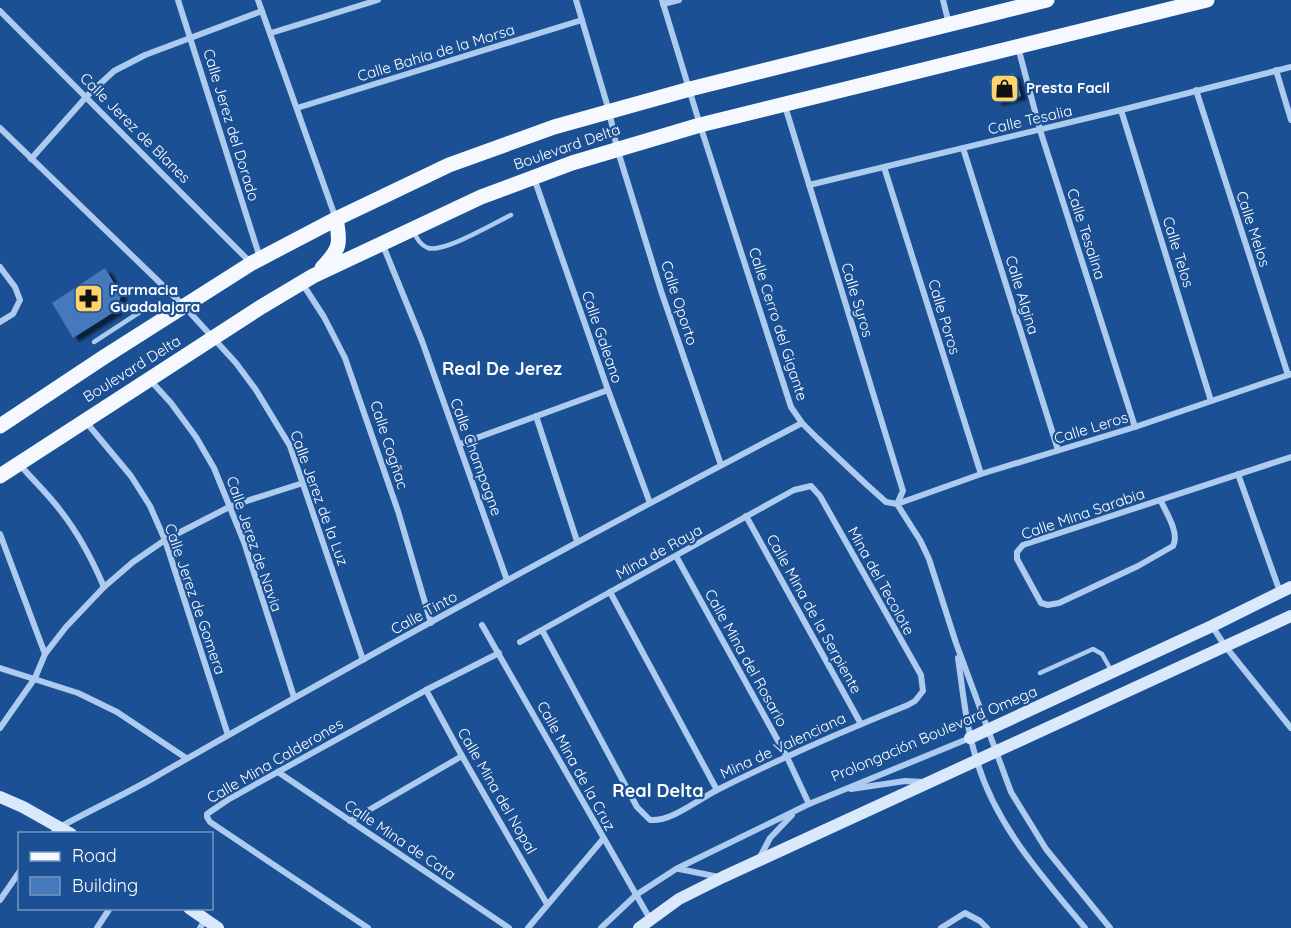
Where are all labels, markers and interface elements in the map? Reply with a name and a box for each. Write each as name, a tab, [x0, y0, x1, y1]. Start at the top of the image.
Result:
street label: Calle Bahía de la Morsa	[355, 19, 517, 86]
street label: Calle Jerez del Dorado	[199, 46, 264, 203]
street label: Calle Jerez de Blanes	[76, 68, 195, 187]
shop icon: Presta Facil	[989, 72, 1021, 104]
place label: Presta Facil	[1026, 78, 1110, 97]
street label: Calle Tesalia	[986, 101, 1074, 138]
street label: Boulevard Delta	[511, 119, 623, 174]
street label: Calle Tesalina	[1063, 186, 1110, 282]
street label: Calle Melos	[1232, 189, 1275, 269]
street label: Calle Telos	[1159, 214, 1198, 290]
street label: Calle Cerro del Gigante	[745, 245, 812, 403]
street label: Calle Algina	[1001, 253, 1043, 337]
street label: Calle Oporto	[657, 258, 702, 347]
street label: Calle Syros	[837, 260, 878, 339]
street label: Calle Poros	[924, 277, 965, 357]
place label: Farmacia Guadalajara	[110, 280, 200, 316]
pharmacy icon: Farmacia Guadalajara	[73, 283, 105, 315]
street label: Calle Galeano	[578, 288, 627, 386]
street label: Boulevard Delta	[79, 331, 184, 406]
district label: Real De Jerez	[442, 357, 562, 380]
street label: Calle Champagne	[446, 395, 507, 518]
street label: Calle Cogñac	[366, 398, 413, 492]
street label: Calle Leros	[1052, 407, 1130, 448]
street label: Calle Jerez de la Luz	[286, 428, 353, 568]
street label: Calle Jerez de Navia	[222, 474, 287, 614]
street label: Calle Mina Sarabia	[1019, 483, 1147, 544]
street label: Mina de Raya	[612, 520, 705, 583]
street label: Calle Jerez de Gomera	[161, 521, 230, 677]
street label: Mina del Tecolote	[844, 523, 919, 638]
street label: Calle Mina de la Serpiente	[763, 531, 866, 697]
street label: Calle Mina del Rosario	[701, 586, 792, 730]
street label: Calle Tinto	[387, 587, 460, 639]
street label: Prolongación Boulevard Omega	[828, 681, 1040, 786]
street label: Calle Mina de la Cruz	[533, 698, 620, 834]
street label: Mina de Valenciana	[717, 708, 849, 783]
street label: Calle Mina Calderones	[203, 714, 346, 807]
street label: Calle Mina del Nopal	[454, 724, 541, 857]
district label: Real Delta	[612, 779, 704, 802]
street label: Calle Mina de Cata	[341, 795, 460, 884]
legend	[18, 832, 213, 910]
text: Road	[72, 844, 117, 867]
text: Building	[72, 874, 138, 897]

